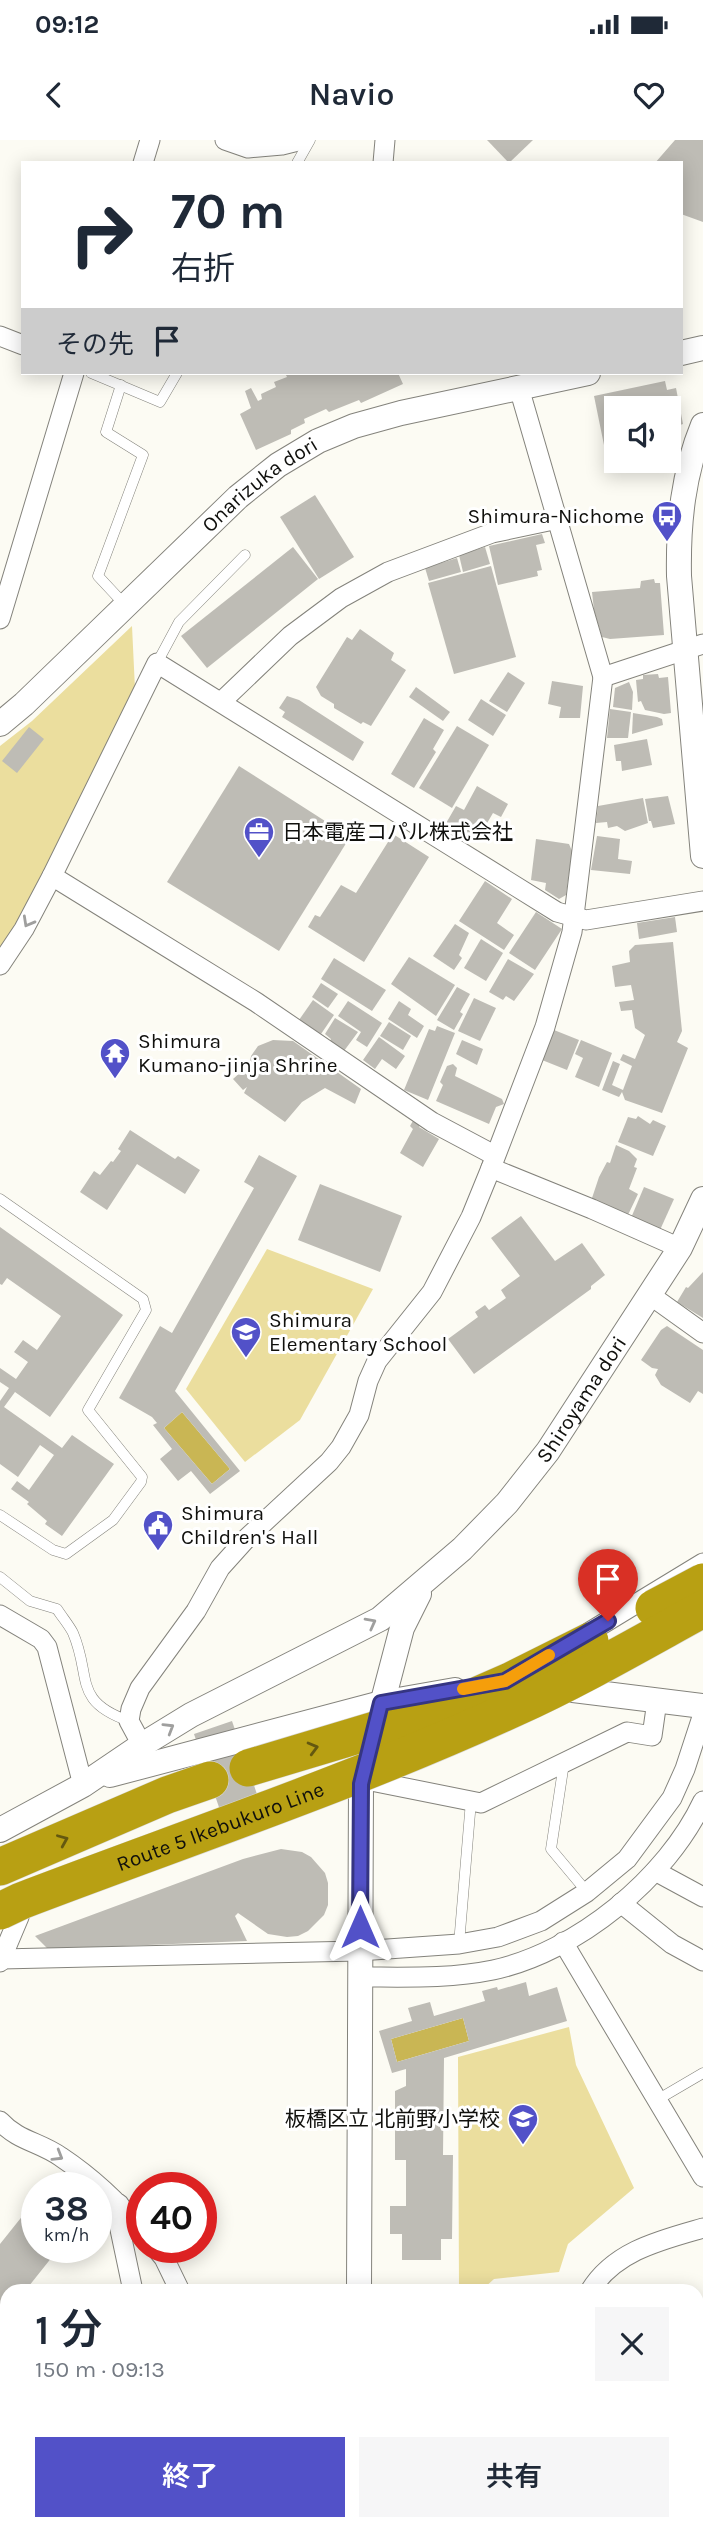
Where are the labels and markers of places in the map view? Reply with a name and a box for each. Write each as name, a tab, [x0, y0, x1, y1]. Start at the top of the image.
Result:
bus stop icon: Shimura-Nichome	[650, 499, 684, 543]
place label: Shimura-Nichome	[468, 504, 644, 528]
office icon: 日本電産コパル株式会社	[242, 815, 276, 859]
place label: 日本電産コパル株式会社	[282, 820, 513, 844]
place label: Shimura Kumano-jinja Shrine	[138, 1029, 337, 1077]
temple icon: Shimura Kumano-jinja Shrine	[98, 1036, 132, 1080]
place label: Shimura Elementary School	[269, 1308, 447, 1356]
school or university icon: Shimura Elementary School	[229, 1315, 263, 1359]
place label: Shimura Children's Hall	[181, 1501, 318, 1549]
public building icon: Shimura Children's Hall	[141, 1508, 175, 1552]
pin	[578, 1549, 638, 1621]
school or university icon: 板橋区立 北前野小学校	[506, 2102, 540, 2146]
place label: 板橋区立 北前野小学校	[285, 2107, 500, 2131]

